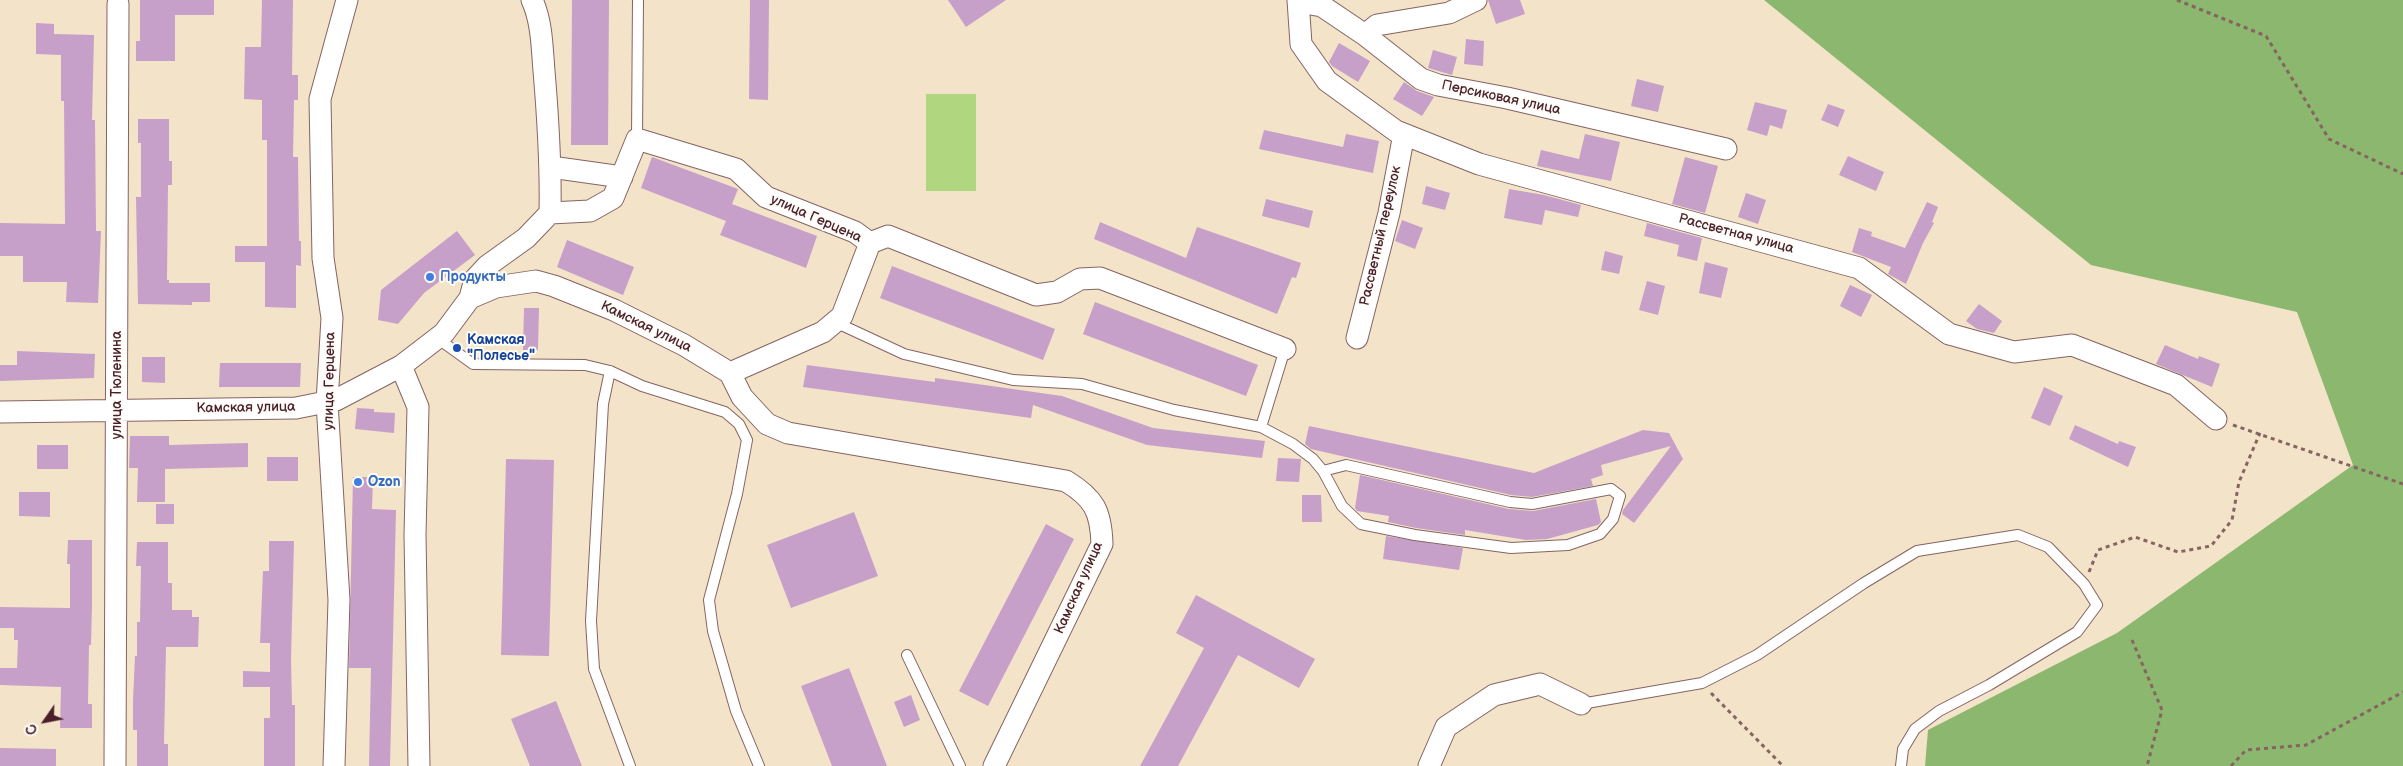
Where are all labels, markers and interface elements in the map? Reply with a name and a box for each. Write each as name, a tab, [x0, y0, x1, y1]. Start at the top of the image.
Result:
street label: Персиковая улица	[1440, 77, 1562, 119]
street label: Рассветный переулок	[1357, 164, 1405, 308]
street label: улица Герцена	[768, 191, 864, 247]
street label: Рассветная улица	[1676, 210, 1796, 258]
place label: Продукты	[440, 269, 506, 285]
marker: Продукты	[424, 271, 436, 283]
street label: Камская улица	[598, 298, 694, 356]
street label: улица Тюленина	[109, 331, 125, 439]
street label: улица Герцена	[321, 332, 339, 430]
place label: Камская "Полесье"	[467, 332, 535, 364]
marker: Камская "Полесье"	[451, 342, 463, 354]
street label: Камская улица	[196, 399, 296, 417]
place label: Ozon	[368, 474, 401, 490]
marker: Ozon	[352, 476, 364, 488]
street label: Камская улица	[1051, 539, 1107, 637]
north arrow	[20, 696, 70, 746]
text: С	[22, 721, 42, 738]

